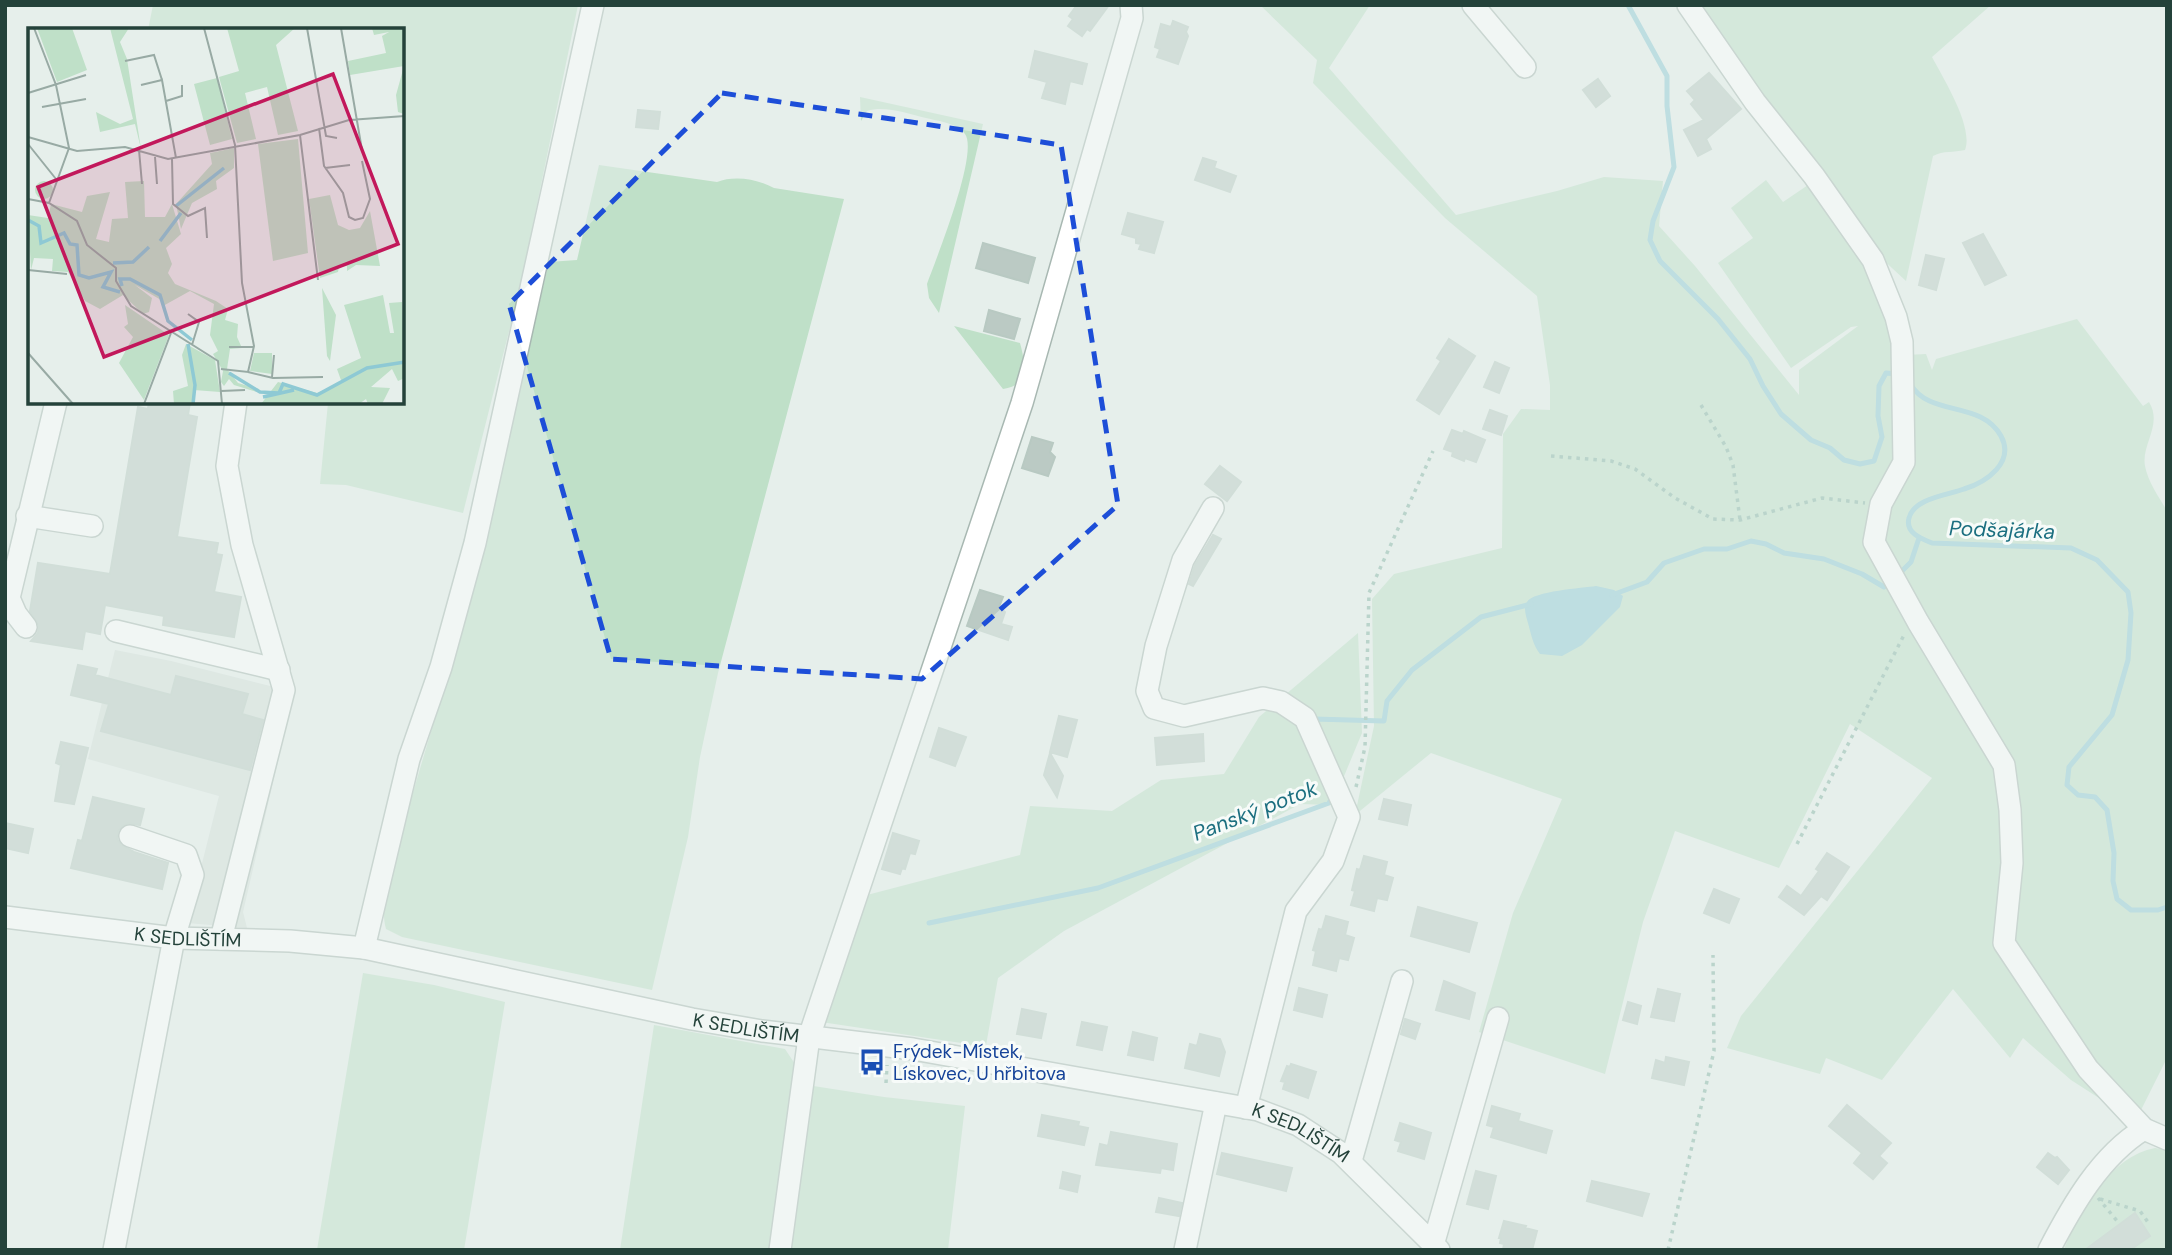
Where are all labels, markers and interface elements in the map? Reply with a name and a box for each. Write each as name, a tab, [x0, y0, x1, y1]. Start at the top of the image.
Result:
inset map	[28, 28, 404, 404]
water label: Podšajárka	[1948, 514, 2056, 546]
water label: Panský potok	[1189, 774, 1321, 848]
street label: K SEDLIŠTÍM	[133, 921, 242, 952]
street label: K SEDLIŠTÍM	[691, 1007, 801, 1048]
place label: Frýdek-Místek, Lískovec, U hřbitova	[893, 1039, 1066, 1086]
bus stop icon: Frýdek-Místek, Lískovec, U hřbitova	[857, 1047, 887, 1077]
street label: K SEDLIŠTÍM	[1249, 1096, 1354, 1168]

